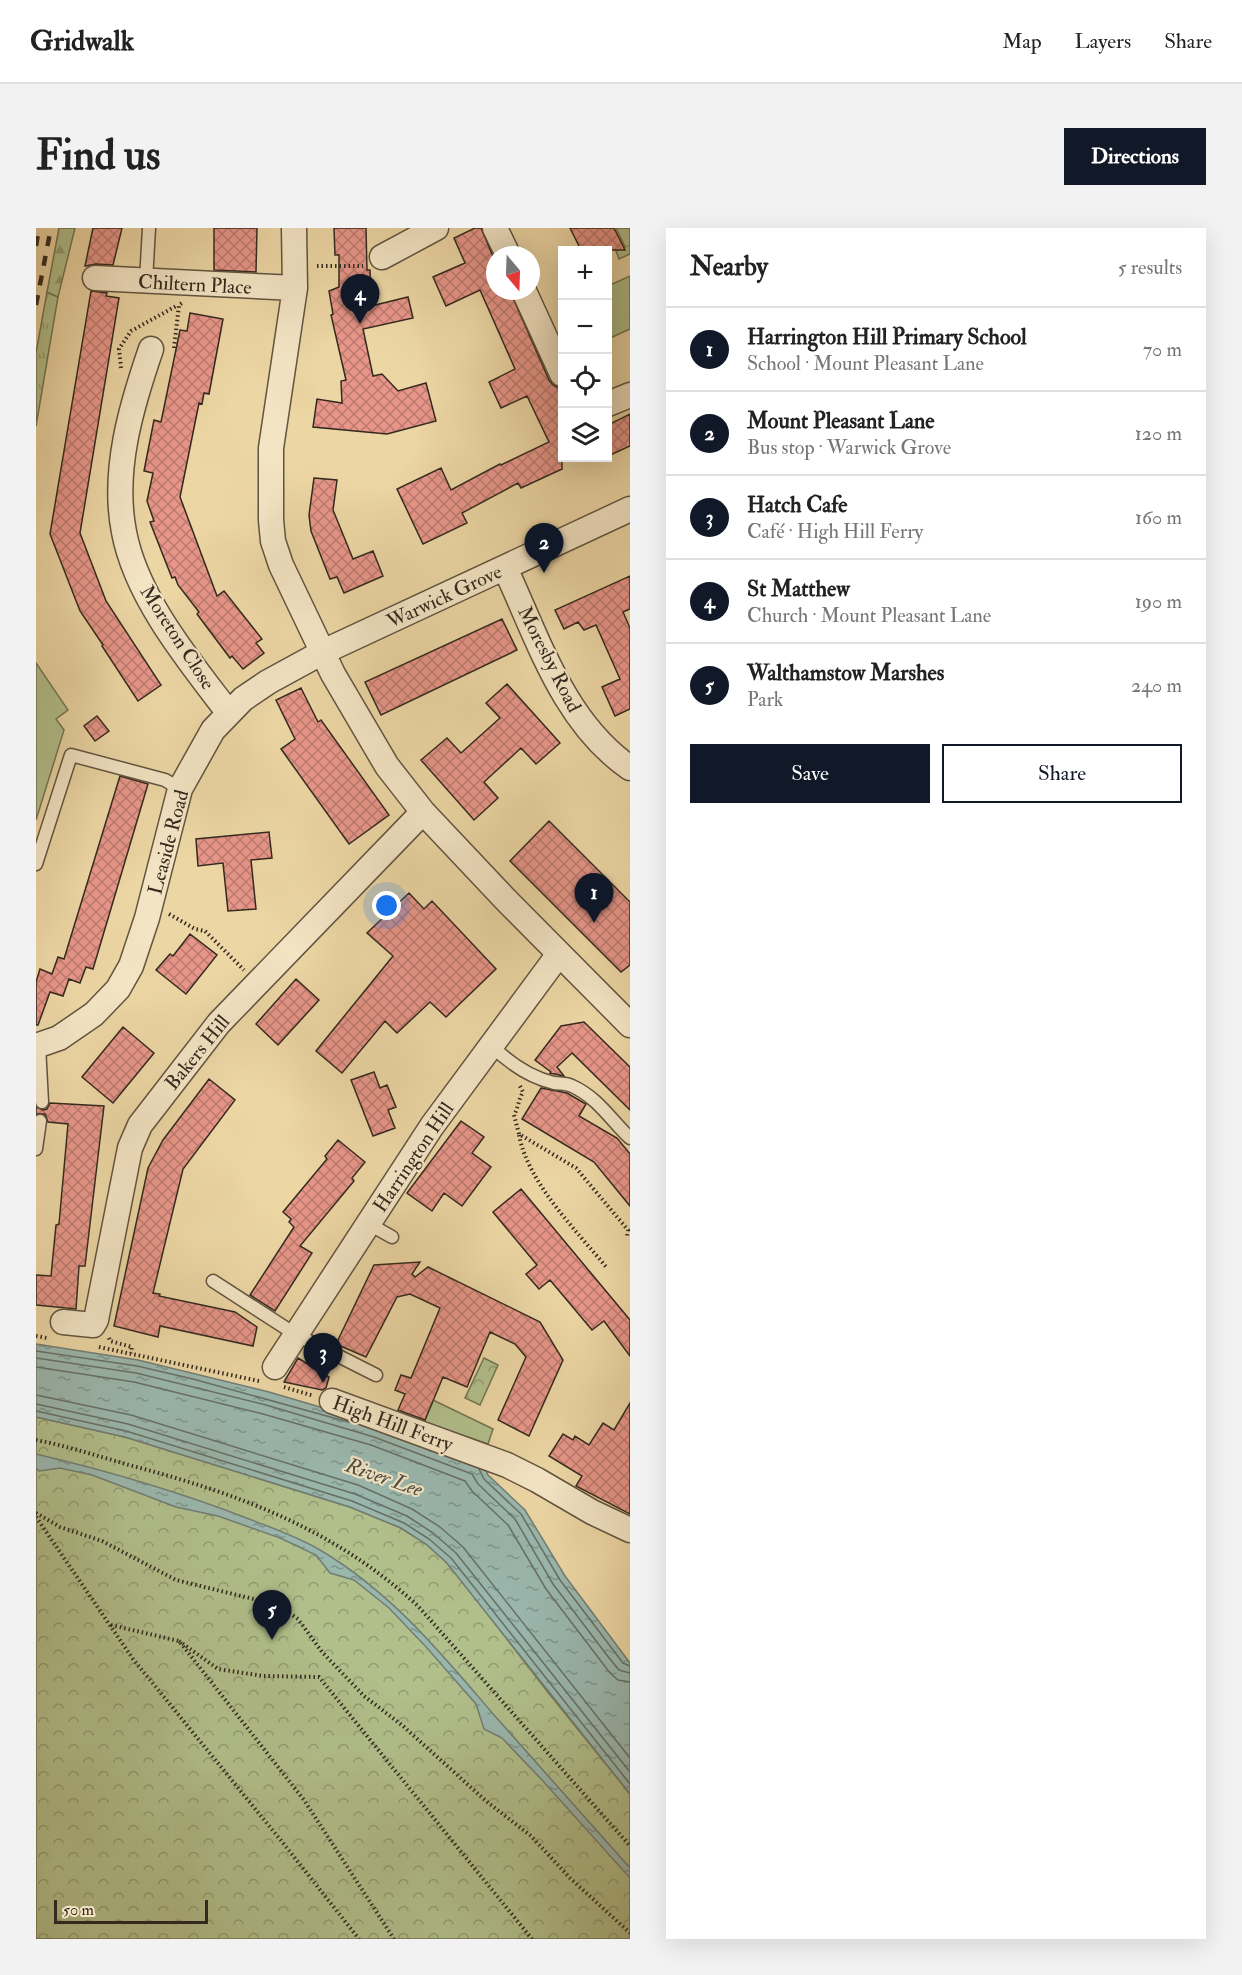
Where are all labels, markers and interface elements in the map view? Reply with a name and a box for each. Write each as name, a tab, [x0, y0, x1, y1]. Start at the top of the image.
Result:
text: Gridwalk	[30, 24, 134, 59]
text: Map	[1002, 28, 1042, 55]
text: Layers	[1075, 28, 1131, 55]
text: Share	[1164, 28, 1212, 55]
button: Directions	[1064, 128, 1206, 185]
text: Find us	[36, 130, 160, 182]
north arrow	[486, 246, 540, 300]
map controls	[558, 246, 612, 462]
button: +	[558, 246, 612, 300]
text: Nearby	[690, 251, 768, 283]
text: 5 results	[1118, 255, 1182, 280]
street label: Chiltern Place	[138, 269, 252, 300]
pin: 4	[340, 274, 380, 324]
button: −	[558, 300, 612, 354]
text: Harrington Hill Primary School	[747, 323, 1027, 351]
text: 1	[706, 337, 713, 362]
text: 70 m	[1143, 337, 1182, 362]
text: School · Mount Pleasant Lane	[747, 351, 984, 376]
button: locate	[558, 354, 612, 408]
text: Mount Pleasant Lane	[747, 407, 935, 435]
button: layers	[558, 408, 612, 462]
text: 2	[704, 421, 715, 446]
text: 120 m	[1135, 421, 1182, 446]
text: Bus stop · Warwick Grove	[747, 435, 951, 460]
text: Hatch Cafe	[747, 491, 847, 519]
text: 3	[706, 505, 713, 530]
text: 160 m	[1135, 505, 1182, 530]
text: Café · High Hill Ferry	[747, 519, 923, 544]
pin: 2	[524, 524, 564, 573]
street label: Warwick Grove	[382, 559, 506, 634]
text: St Matthew	[747, 575, 850, 603]
street label: Moreton Close	[135, 580, 221, 694]
text: 4	[704, 589, 715, 614]
text: 190 m	[1135, 589, 1182, 614]
street label: Moresby Road	[512, 602, 587, 717]
text: Church · Mount Pleasant Lane	[747, 603, 991, 628]
text: Walthamstow Marshes	[747, 659, 944, 687]
text: 5	[705, 673, 714, 698]
text: 240 m	[1131, 673, 1182, 698]
text: Park	[747, 687, 783, 712]
button: Save	[690, 744, 930, 803]
button: Share	[942, 744, 1182, 803]
street label: Leaside Road	[143, 787, 194, 897]
pin: 1	[574, 874, 614, 923]
your location	[372, 891, 401, 920]
street label: Bakers Hill	[160, 1010, 235, 1095]
street label: Harrington Hill	[367, 1097, 459, 1217]
pin: 3	[304, 1334, 342, 1383]
street label: High Hill Ferry	[329, 1390, 458, 1457]
water label: River Lee	[341, 1451, 427, 1503]
pin: 5	[252, 1590, 292, 1640]
scale bar	[54, 1897, 208, 1924]
text: 50 m	[63, 1900, 94, 1920]

